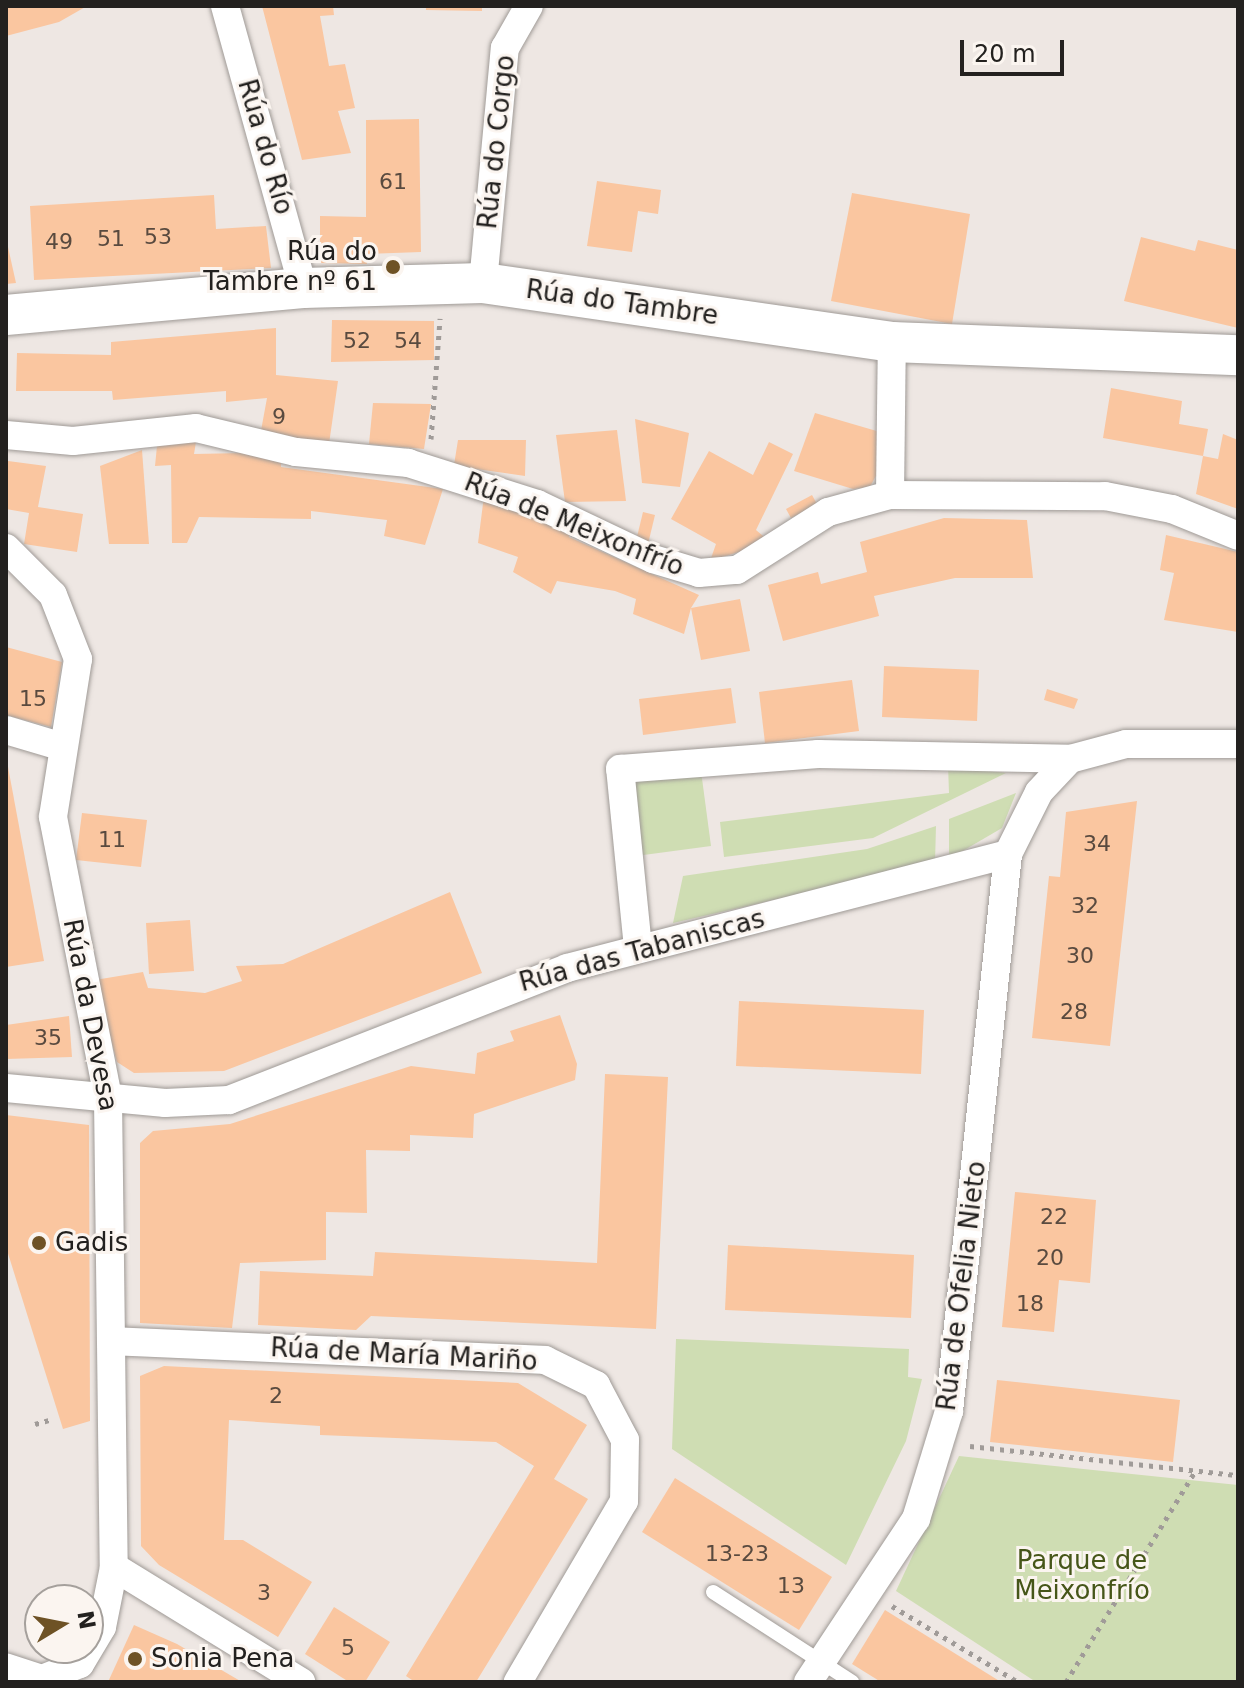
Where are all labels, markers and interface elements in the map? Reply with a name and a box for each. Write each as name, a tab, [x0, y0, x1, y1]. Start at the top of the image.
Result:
scale bar	[964, 24, 1068, 74]
text: 20 m	[974, 40, 1036, 68]
street label: Rúa do Corgo	[472, 53, 522, 231]
street label: Rúa do Río	[231, 76, 299, 218]
house number: 61	[379, 169, 407, 195]
house number: 53	[144, 224, 172, 250]
house number: 51	[97, 226, 125, 252]
house number: 49	[45, 229, 73, 255]
place label: Rúa do Tambre nº 61	[203, 236, 377, 298]
marker: Rúa do Tambre nº 61	[384, 258, 402, 276]
street label: Rúa do Tambre	[524, 274, 720, 332]
house number: 52	[343, 328, 371, 354]
house number: 54	[394, 328, 422, 354]
house number: 9	[272, 404, 286, 430]
street label: Rúa de Meixonfrío	[460, 467, 688, 583]
house number: 15	[19, 686, 47, 712]
house number: 11	[98, 827, 126, 853]
house number: 34	[1083, 831, 1111, 857]
house number: 32	[1071, 893, 1099, 919]
street label: Rúa das Tabaniscas	[516, 903, 768, 999]
street label: Rúa da Devesa	[56, 916, 124, 1114]
house number: 30	[1066, 943, 1094, 969]
house number: 28	[1060, 999, 1088, 1025]
house number: 35	[34, 1025, 62, 1051]
street label: Rúa de Ofelia Nieto	[931, 1159, 993, 1413]
house number: 22	[1040, 1204, 1068, 1230]
place label: Gadis	[55, 1227, 128, 1259]
marker: Gadis	[30, 1234, 48, 1252]
house number: 20	[1036, 1245, 1064, 1271]
house number: 18	[1016, 1291, 1044, 1317]
street label: Rúa de María Mariño	[270, 1332, 538, 1378]
house number: 2	[269, 1383, 283, 1409]
house number: 13-23	[705, 1541, 769, 1567]
park label: Parque de Meixonfrío	[1014, 1545, 1150, 1606]
house number: 13	[777, 1573, 805, 1599]
house number: 3	[257, 1580, 271, 1606]
north arrow	[24, 1584, 104, 1664]
text: N	[72, 1609, 100, 1631]
house number: 5	[341, 1635, 355, 1661]
place label: Sonia Pena	[151, 1643, 294, 1675]
marker: Sonia Pena	[126, 1650, 144, 1668]

